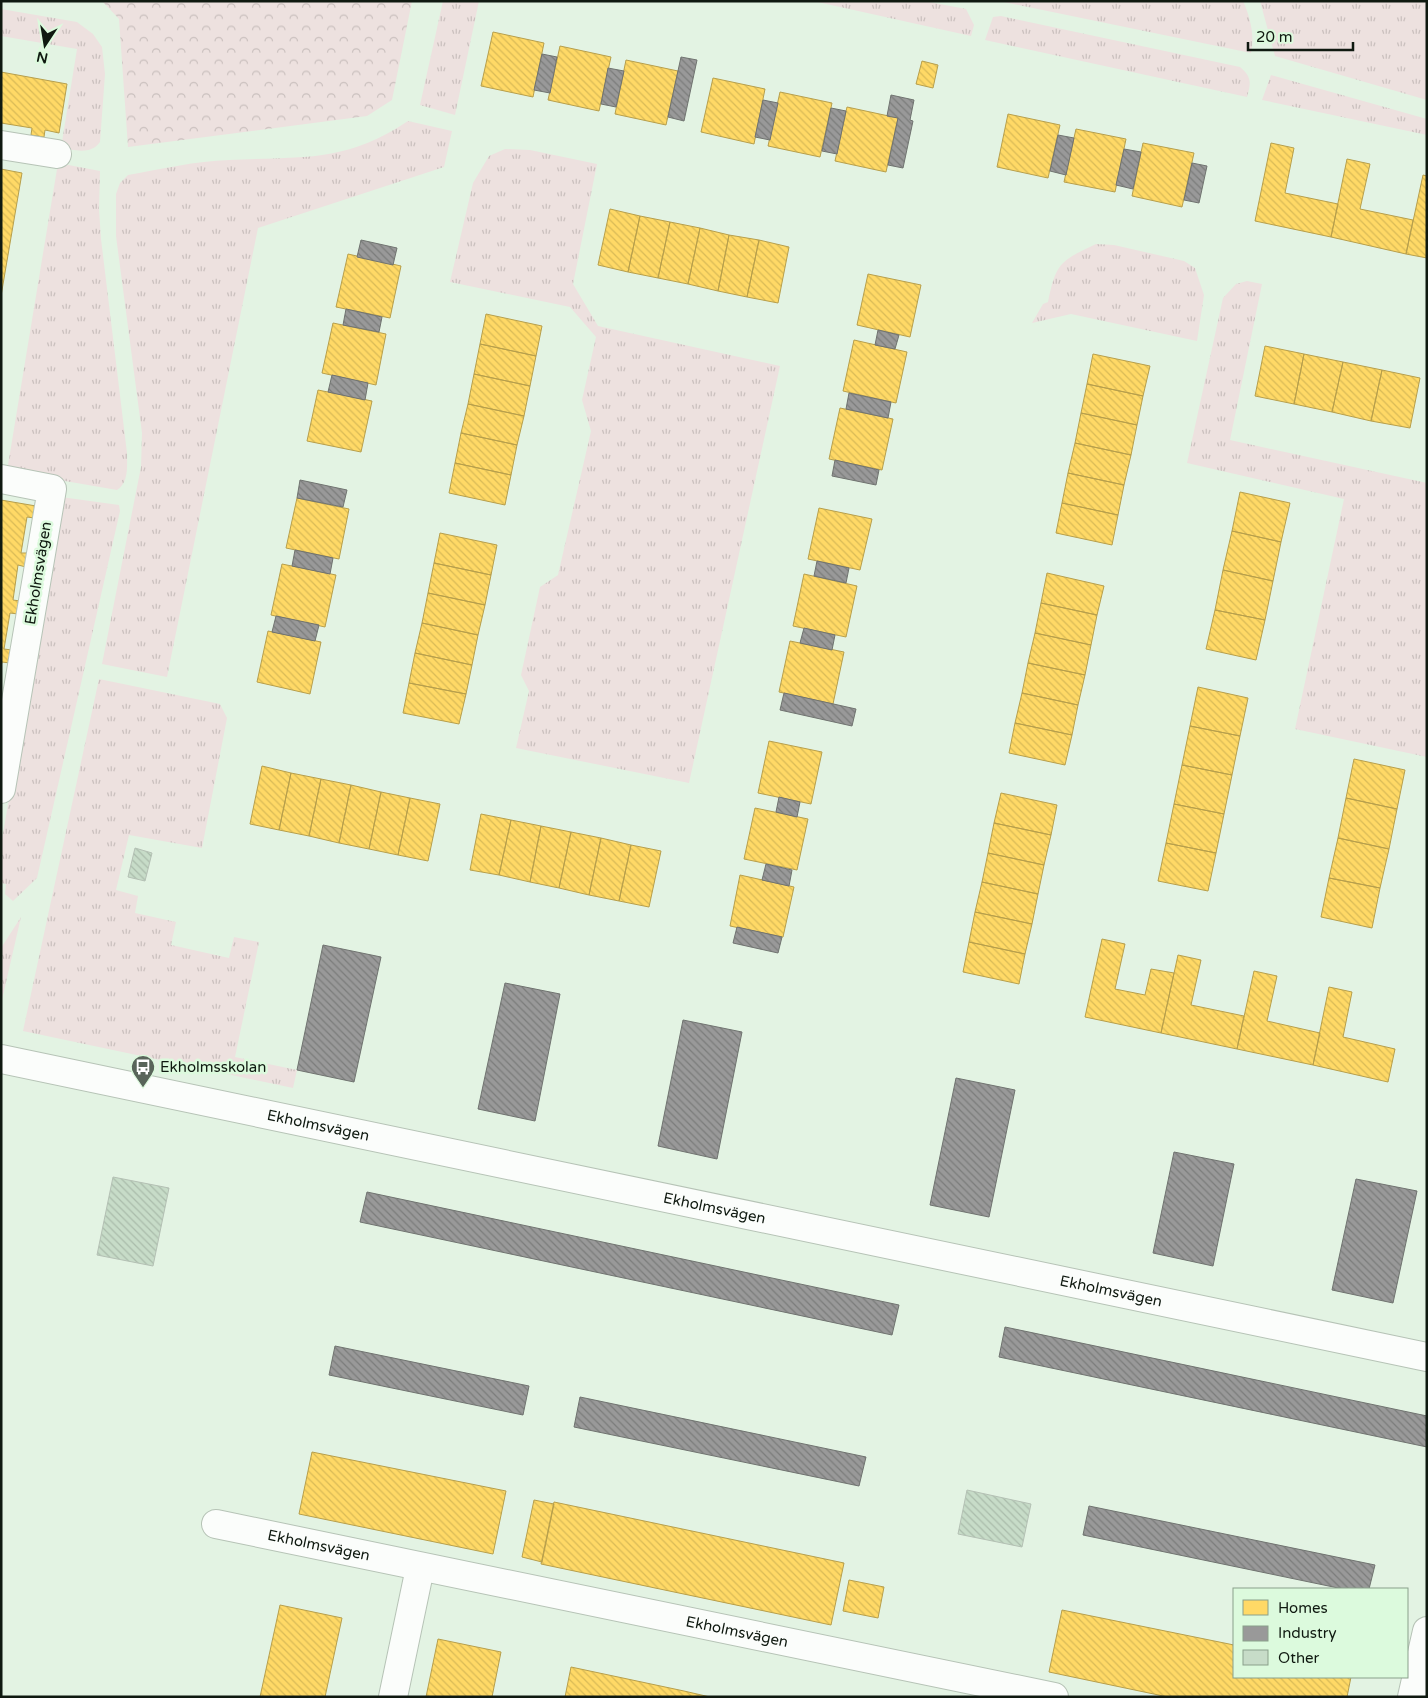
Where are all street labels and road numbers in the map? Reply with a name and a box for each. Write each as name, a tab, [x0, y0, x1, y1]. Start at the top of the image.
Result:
street label: Ekholmsvägen	[21, 520, 55, 626]
street label: Ekholmsvägen	[265, 1106, 371, 1145]
street label: Ekholmsvägen	[662, 1189, 767, 1228]
street label: Ekholmsvägen	[1058, 1272, 1164, 1310]
street label: Ekholmsvägen	[266, 1526, 372, 1565]
street label: Ekholmsvägen	[684, 1612, 790, 1651]

